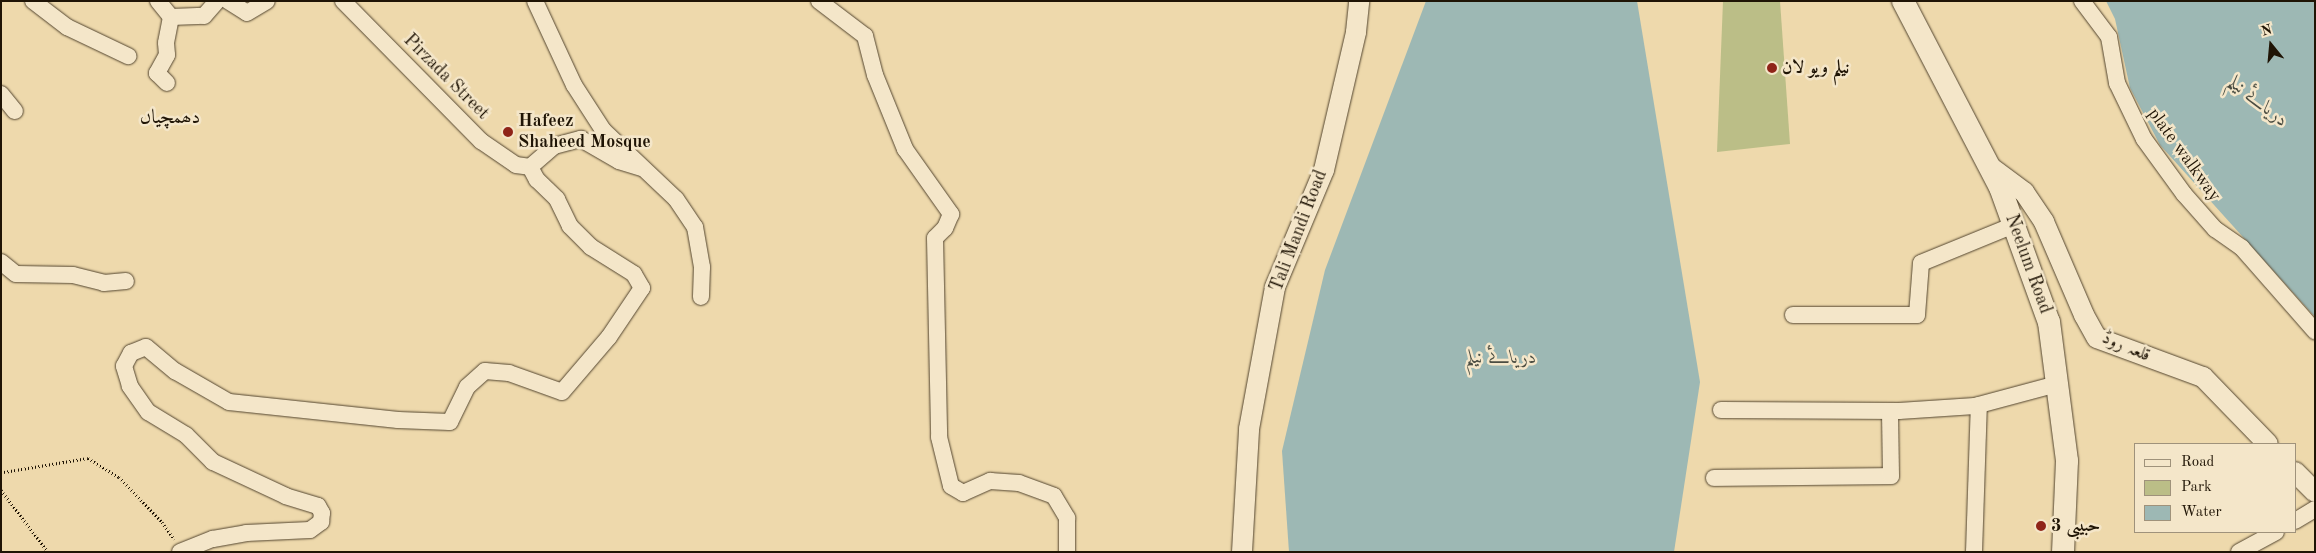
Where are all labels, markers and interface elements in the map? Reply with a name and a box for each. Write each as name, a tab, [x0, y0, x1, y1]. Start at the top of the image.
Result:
north arrow	[2246, 20, 2296, 70]
text: N	[2259, 22, 2274, 39]
street label: Pirzada Street	[399, 30, 493, 124]
place label: نیلم ویو لان	[1782, 57, 1850, 79]
marker: نیلم ویو لان	[1766, 62, 1778, 74]
water label: دریائے نیلم	[2222, 71, 2292, 133]
street label: plate walkway	[2143, 104, 2225, 206]
district label: دھمچیاں	[140, 106, 200, 130]
place label: Hafeez Shaheed Mosque	[518, 111, 651, 154]
marker: Hafeez Shaheed Mosque	[502, 126, 514, 138]
street label: Tali Mandi Road	[1266, 167, 1332, 295]
street label: Neelum Road	[2000, 211, 2056, 317]
street label: قلعہ روڈ	[2099, 327, 2153, 367]
water label: دریائے نیلم	[1465, 348, 1537, 370]
legend	[2134, 443, 2296, 533]
text: Road	[2181, 455, 2214, 470]
text: Park	[2181, 480, 2212, 495]
text: Water	[2181, 505, 2222, 520]
place label: حبیبی 3	[2051, 515, 2100, 537]
marker: حبیبی 3	[2035, 520, 2047, 532]

